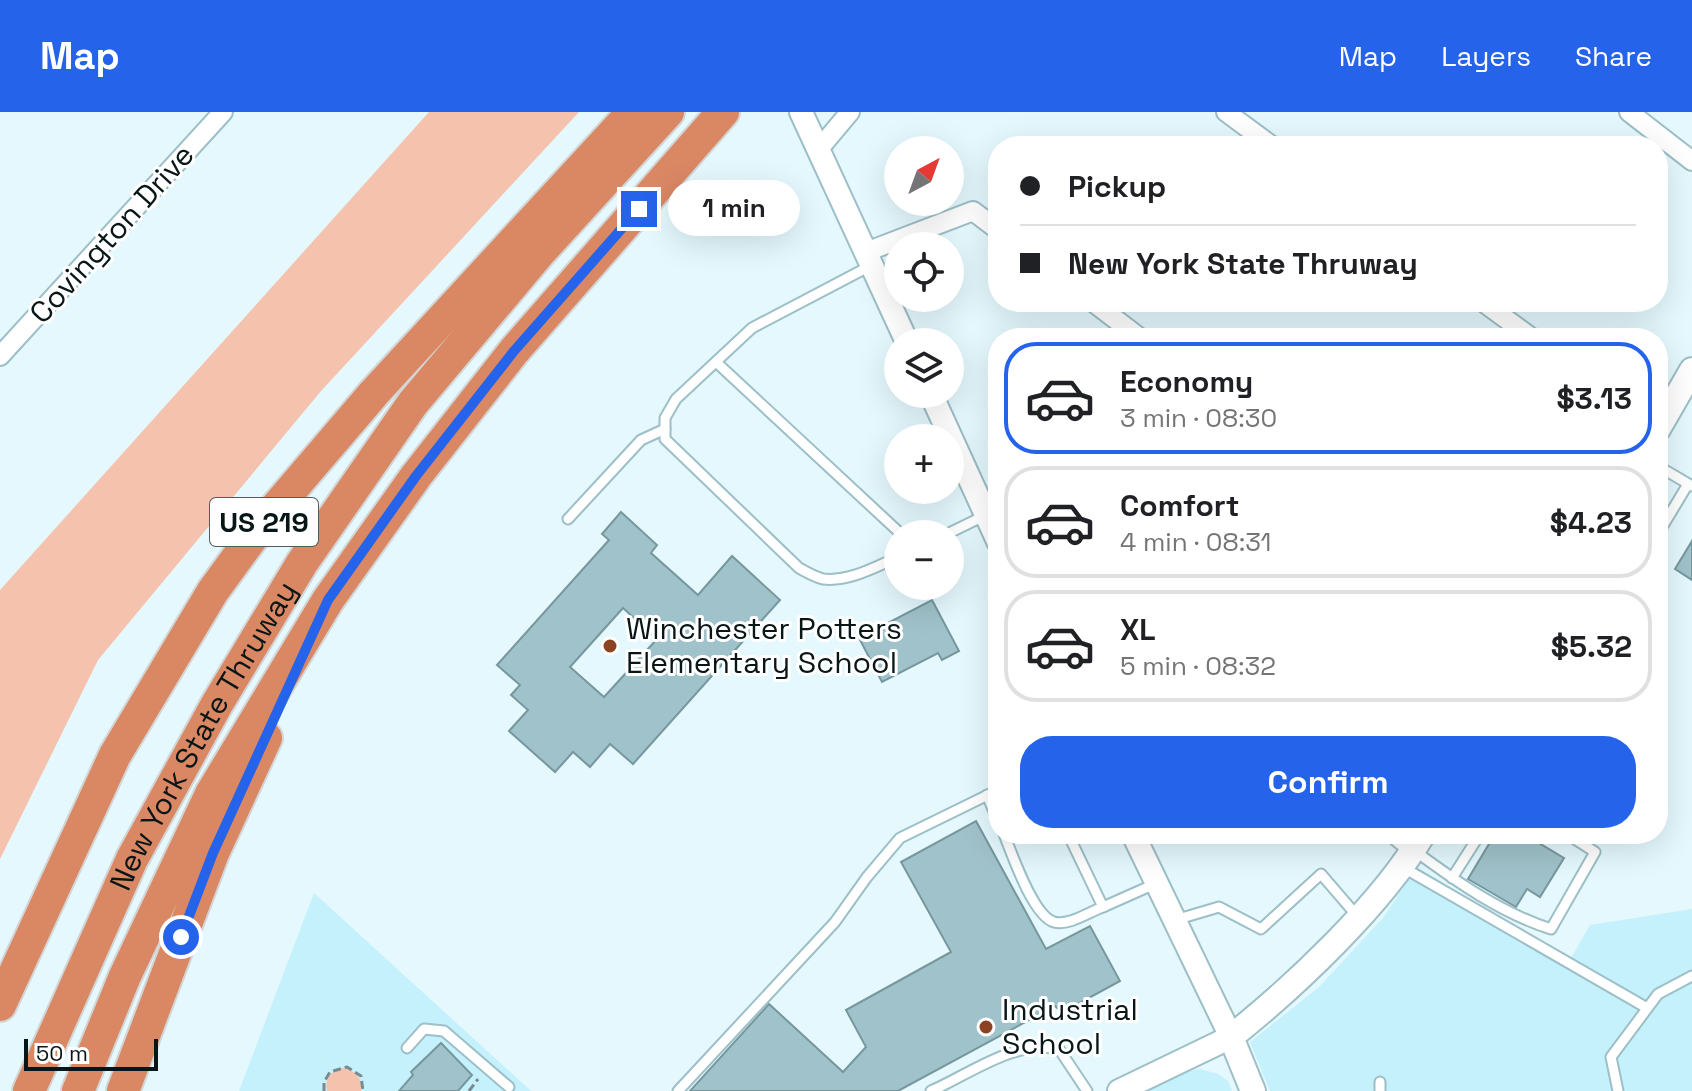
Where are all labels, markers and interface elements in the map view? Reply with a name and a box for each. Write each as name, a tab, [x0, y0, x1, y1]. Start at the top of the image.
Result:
text: Map	[40, 32, 120, 80]
text: Map	[1339, 38, 1397, 74]
text: Layers	[1441, 38, 1531, 74]
text: Share	[1575, 38, 1652, 74]
street label: Covington Drive	[21, 136, 202, 331]
north arrow	[884, 136, 964, 216]
map controls	[884, 136, 964, 600]
text: Pickup	[1068, 167, 1166, 206]
callout: 1 min	[667, 181, 799, 237]
route end	[621, 191, 657, 227]
text: 1 min	[702, 191, 766, 225]
button: locate	[884, 232, 964, 312]
text: New York State Thruway	[1068, 244, 1418, 283]
button: layers	[884, 328, 964, 408]
icon: car	[1024, 362, 1096, 434]
text: Economy	[1120, 362, 1253, 401]
text: $3.13	[1556, 379, 1632, 418]
text: 3 min · 08:30	[1120, 401, 1277, 435]
button: +	[884, 424, 964, 504]
icon: car	[1024, 486, 1096, 558]
text: Comfort	[1120, 486, 1239, 525]
road number: US 219	[210, 498, 318, 546]
text: $4.23	[1550, 503, 1632, 542]
button: −	[884, 520, 964, 600]
text: 4 min · 08:31	[1120, 525, 1271, 559]
street label: New York State Thruway	[101, 574, 306, 896]
place label: Winchester Potters Elementary School	[626, 609, 902, 682]
icon: car	[1024, 610, 1096, 682]
text: XL	[1120, 610, 1156, 649]
text: $5.32	[1551, 627, 1632, 666]
marker: Winchester Potters Elementary School	[601, 637, 619, 655]
text: 5 min · 08:32	[1120, 649, 1276, 683]
button: Confirm	[1020, 736, 1636, 828]
route start	[163, 919, 199, 955]
place label: Industrial School	[1002, 990, 1138, 1063]
marker: Industrial School	[977, 1018, 995, 1036]
scale bar	[24, 1035, 158, 1071]
text: 50 m	[36, 1039, 88, 1067]

